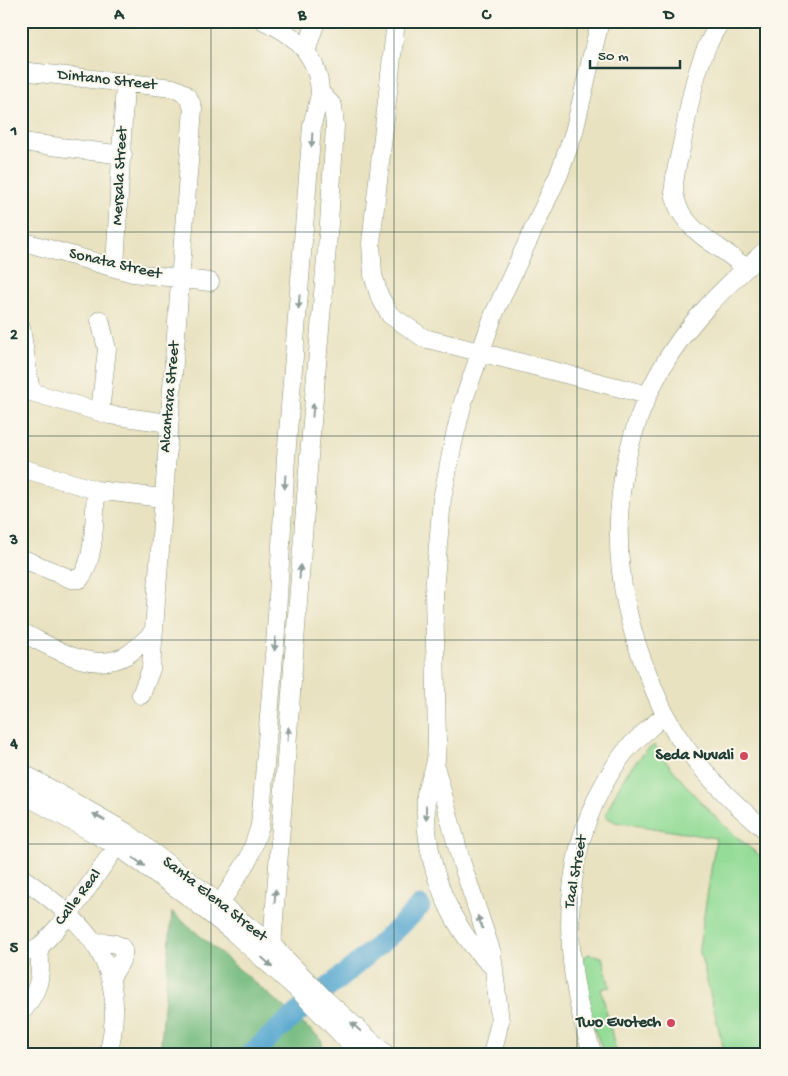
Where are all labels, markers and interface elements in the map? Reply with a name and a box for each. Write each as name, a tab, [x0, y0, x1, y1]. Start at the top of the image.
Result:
text: A	[113, 7, 125, 26]
text: B	[297, 7, 307, 26]
text: C	[481, 7, 492, 26]
text: D	[662, 7, 675, 26]
scale bar	[590, 38, 680, 70]
text: 50 m	[598, 48, 629, 66]
street label: Dintano Street	[56, 66, 159, 96]
text: 1	[10, 123, 17, 142]
street label: Mersala Street	[109, 125, 133, 226]
one-way arrow	[307, 132, 315, 148]
street label: Sonata Street	[67, 245, 164, 285]
one-way arrow	[295, 295, 303, 311]
text: 2	[10, 327, 18, 346]
street label: Alcantara Street	[157, 339, 185, 453]
one-way arrow	[309, 402, 317, 418]
one-way arrow	[280, 474, 288, 490]
text: 3	[9, 532, 18, 551]
one-way arrow	[296, 564, 304, 580]
one-way arrow	[271, 636, 279, 652]
one-way arrow	[284, 726, 292, 742]
text: 4	[9, 736, 18, 755]
place label: Seda Nuvali	[655, 747, 735, 766]
marker: Seda Nuvali	[738, 750, 750, 762]
one-way arrow	[422, 805, 430, 821]
one-way arrow	[92, 812, 105, 821]
street label: Taal Street	[561, 833, 593, 911]
street label: Santa Elena Street	[158, 853, 271, 948]
one-way arrow	[132, 857, 146, 867]
street label: Calle Real	[52, 866, 106, 930]
one-way arrow	[271, 888, 279, 904]
one-way arrow	[476, 914, 483, 929]
text: 5	[10, 940, 19, 959]
one-way arrow	[260, 956, 272, 968]
place label: Two Evotech	[574, 1014, 661, 1033]
marker: Two Evotech	[665, 1017, 677, 1029]
one-way arrow	[351, 1021, 363, 1033]

